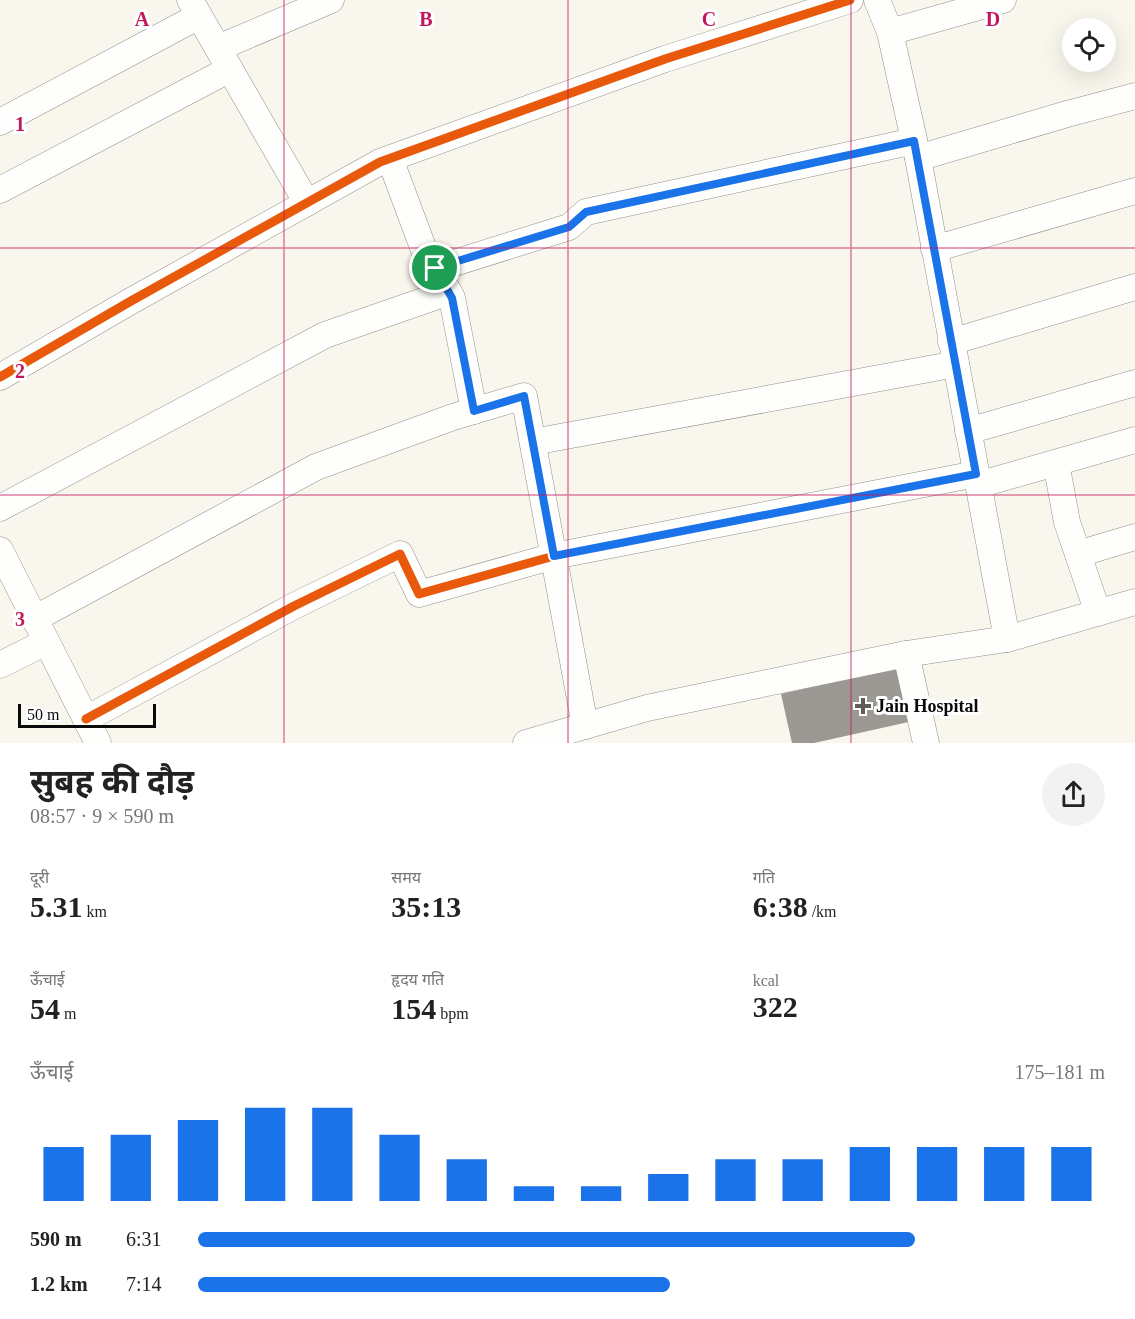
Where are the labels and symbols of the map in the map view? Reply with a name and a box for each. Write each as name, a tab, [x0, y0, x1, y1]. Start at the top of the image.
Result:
text: A	[135, 8, 150, 30]
text: B	[419, 8, 433, 30]
text: C	[702, 8, 716, 30]
text: D	[986, 8, 1000, 30]
text: 1	[15, 113, 25, 135]
pin	[409, 242, 460, 293]
text: 2	[15, 360, 25, 382]
text: 3	[15, 608, 25, 630]
place label: Jain Hospital	[876, 696, 979, 716]
marker: Jain Hospital	[854, 697, 872, 715]
scale bar	[18, 701, 156, 728]

